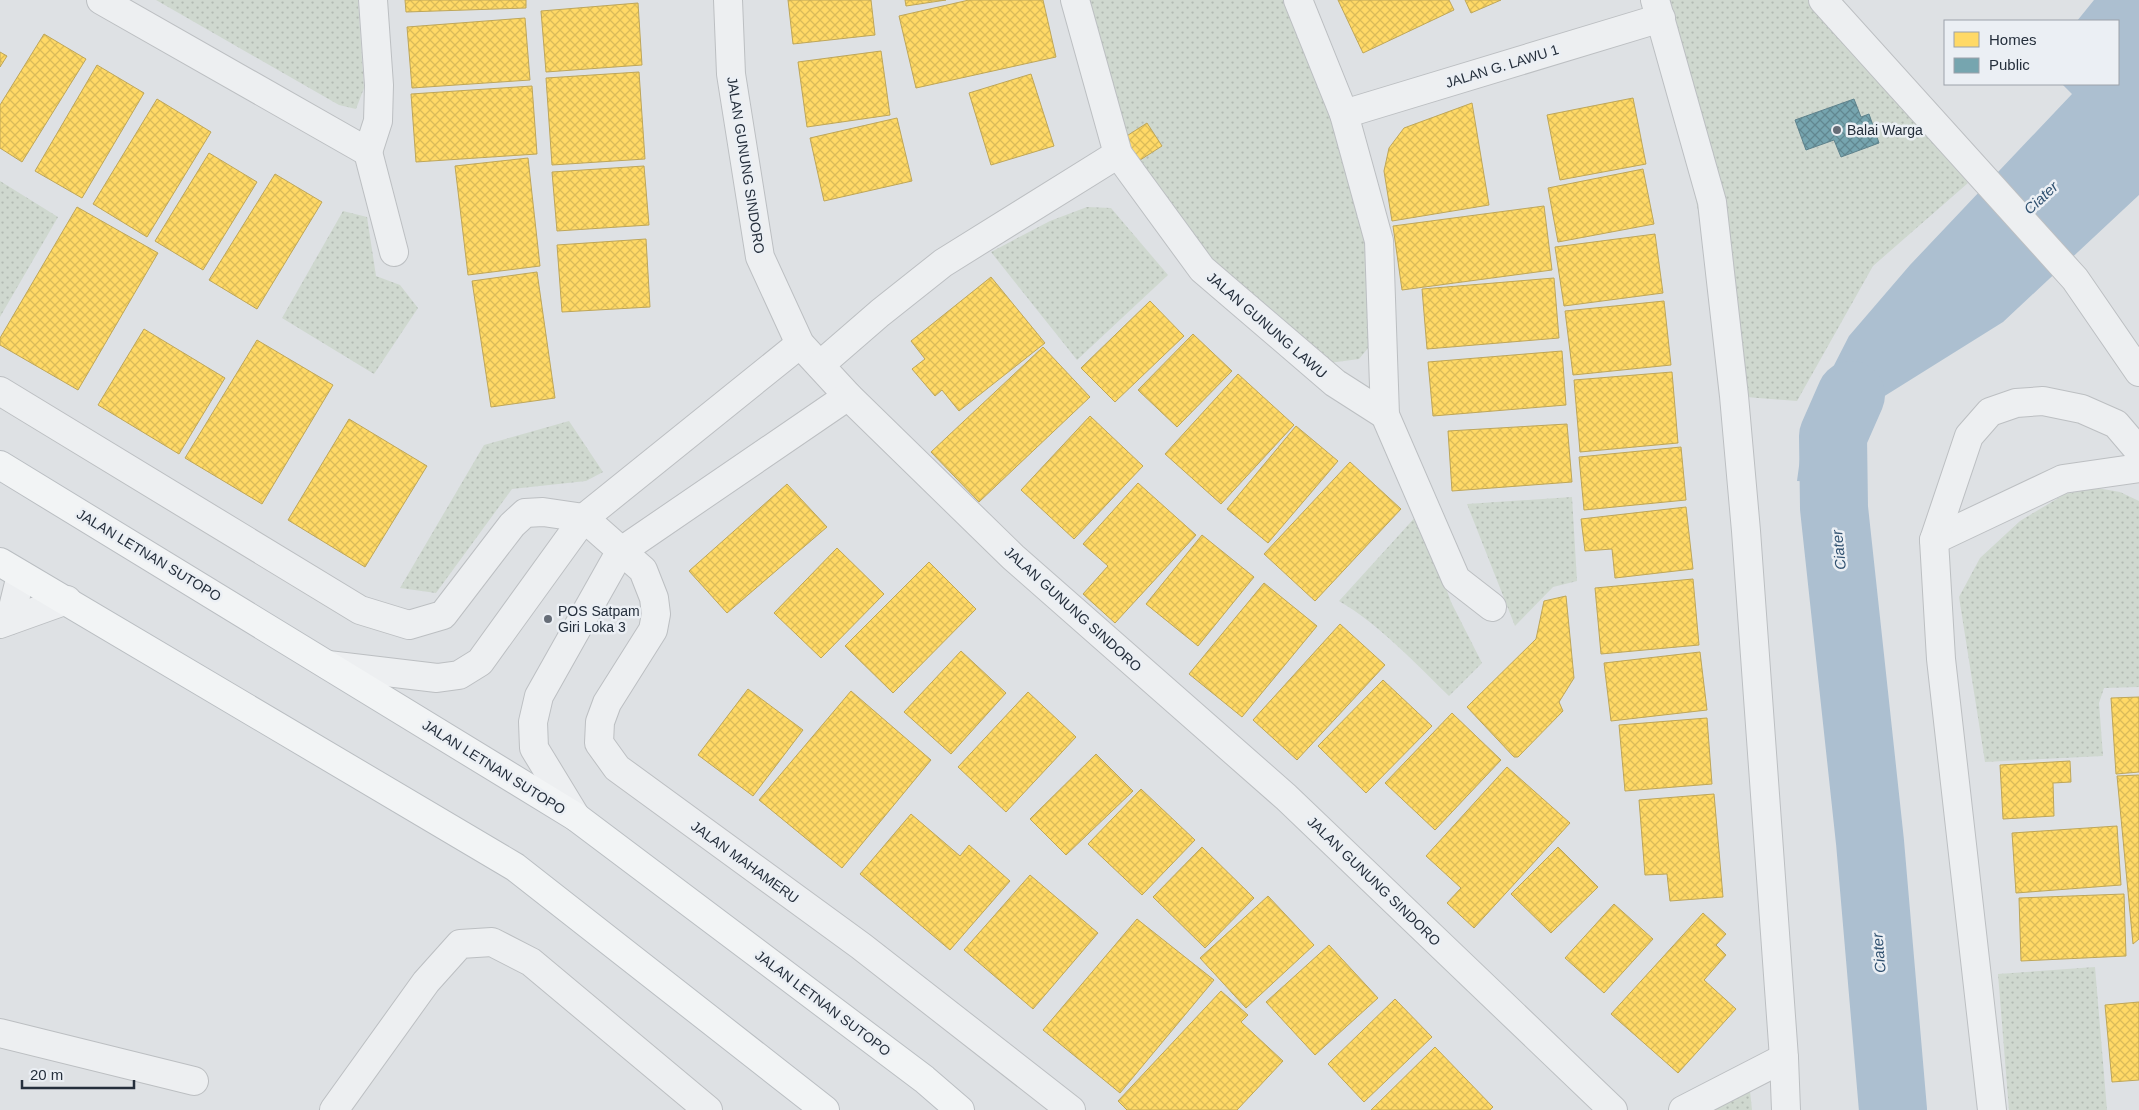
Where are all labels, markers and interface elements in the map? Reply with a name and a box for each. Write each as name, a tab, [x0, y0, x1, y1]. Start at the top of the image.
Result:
legend	[1944, 20, 2119, 85]
text: Homes	[1989, 31, 2037, 48]
street label: JALAN G. LAWU 1	[1443, 41, 1561, 91]
text: Public	[1989, 56, 2030, 73]
street label: JALAN GUNUNG SINDORO	[724, 75, 768, 255]
place label: Balai Warga	[1847, 122, 1923, 138]
marker: Balai Warga	[1831, 124, 1843, 136]
water label: Ciater	[2020, 177, 2062, 217]
street label: JALAN GUNUNG LAWU	[1204, 269, 1330, 381]
street label: JALAN LETNAN SUTOPO	[74, 506, 224, 605]
water label: Ciater	[1828, 528, 1849, 571]
street label: JALAN GUNUNG SINDORO	[1001, 543, 1145, 675]
place label: POS Satpam Giri Loka 3	[558, 603, 640, 635]
marker: POS Satpam Giri Loka 3	[542, 613, 554, 625]
street label: JALAN LETNAN SUTOPO	[420, 716, 568, 818]
street label: JALAN GUNUNG SINDORO	[1304, 813, 1444, 949]
street label: JALAN MAHAMERU	[688, 818, 802, 906]
water label: Ciater	[1868, 931, 1889, 974]
street label: JALAN LETNAN SUTOPO	[752, 947, 894, 1059]
scale bar	[22, 1058, 135, 1090]
text: 20 m	[30, 1066, 63, 1083]

